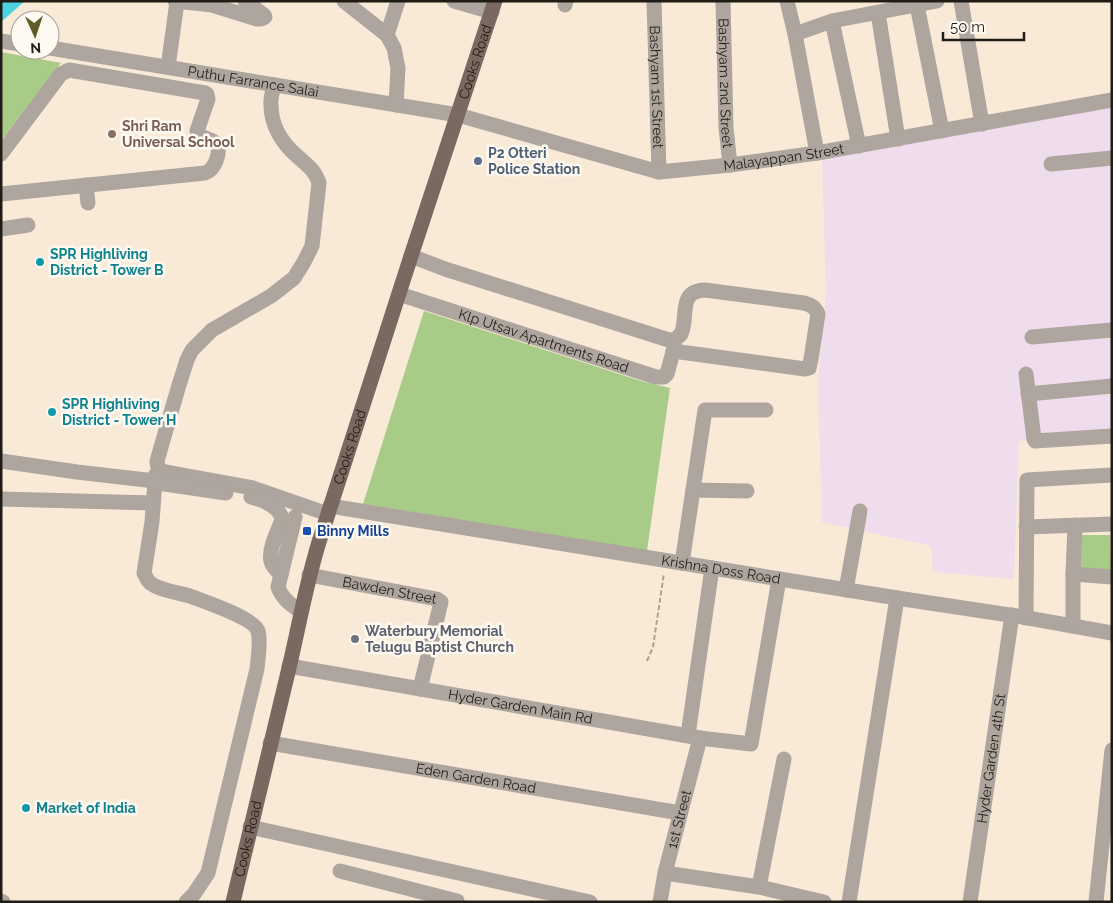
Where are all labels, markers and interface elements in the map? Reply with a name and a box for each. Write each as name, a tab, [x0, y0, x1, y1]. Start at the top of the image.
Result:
north arrow	[10, 10, 60, 60]
scale bar	[943, 10, 1024, 42]
street label: Bashyam 2nd Street	[715, 18, 736, 149]
text: 50 m	[950, 18, 985, 36]
street label: Cooks Road	[455, 22, 495, 101]
street label: Bashyam 1st Street	[647, 25, 666, 149]
text: N	[30, 40, 41, 56]
street label: Puthu Farrance Salai	[187, 63, 320, 100]
place label: Shri Ram Universal School	[122, 118, 235, 150]
marker: Shri Ram Universal School	[106, 128, 118, 140]
street label: Malayappan Street	[723, 140, 846, 174]
place label: P2 Otteri Police Station	[488, 145, 580, 177]
marker: P2 Otteri Police Station	[472, 155, 484, 167]
place label: SPR Highliving District - Tower B	[50, 246, 164, 278]
marker: SPR Highliving District - Tower B	[34, 256, 46, 268]
street label: Klp Utsav Apartments Road	[457, 306, 631, 376]
place label: SPR Highliving District - Tower H	[62, 396, 177, 428]
marker: SPR Highliving District - Tower H	[46, 406, 58, 418]
street label: Cooks Road	[330, 408, 369, 486]
place label: Binny Mills	[317, 523, 389, 539]
marker: Binny Mills	[301, 525, 313, 537]
street label: Krishna Doss Road	[660, 552, 782, 587]
street label: Bawden Street	[341, 573, 438, 607]
place label: Waterbury Memorial Telugu Baptist Church	[365, 623, 514, 655]
marker: Waterbury Memorial Telugu Baptist Church	[349, 633, 361, 645]
street label: Hyder Garden Main Rd	[447, 686, 594, 727]
street label: Hyder Garden 4th St	[974, 692, 1008, 825]
street label: Eden Garden Road	[415, 760, 537, 796]
street label: 1st Street	[664, 788, 694, 850]
street label: Cooks Road	[231, 799, 265, 878]
place label: Market of India	[36, 800, 136, 816]
marker: Market of India	[20, 802, 32, 814]

